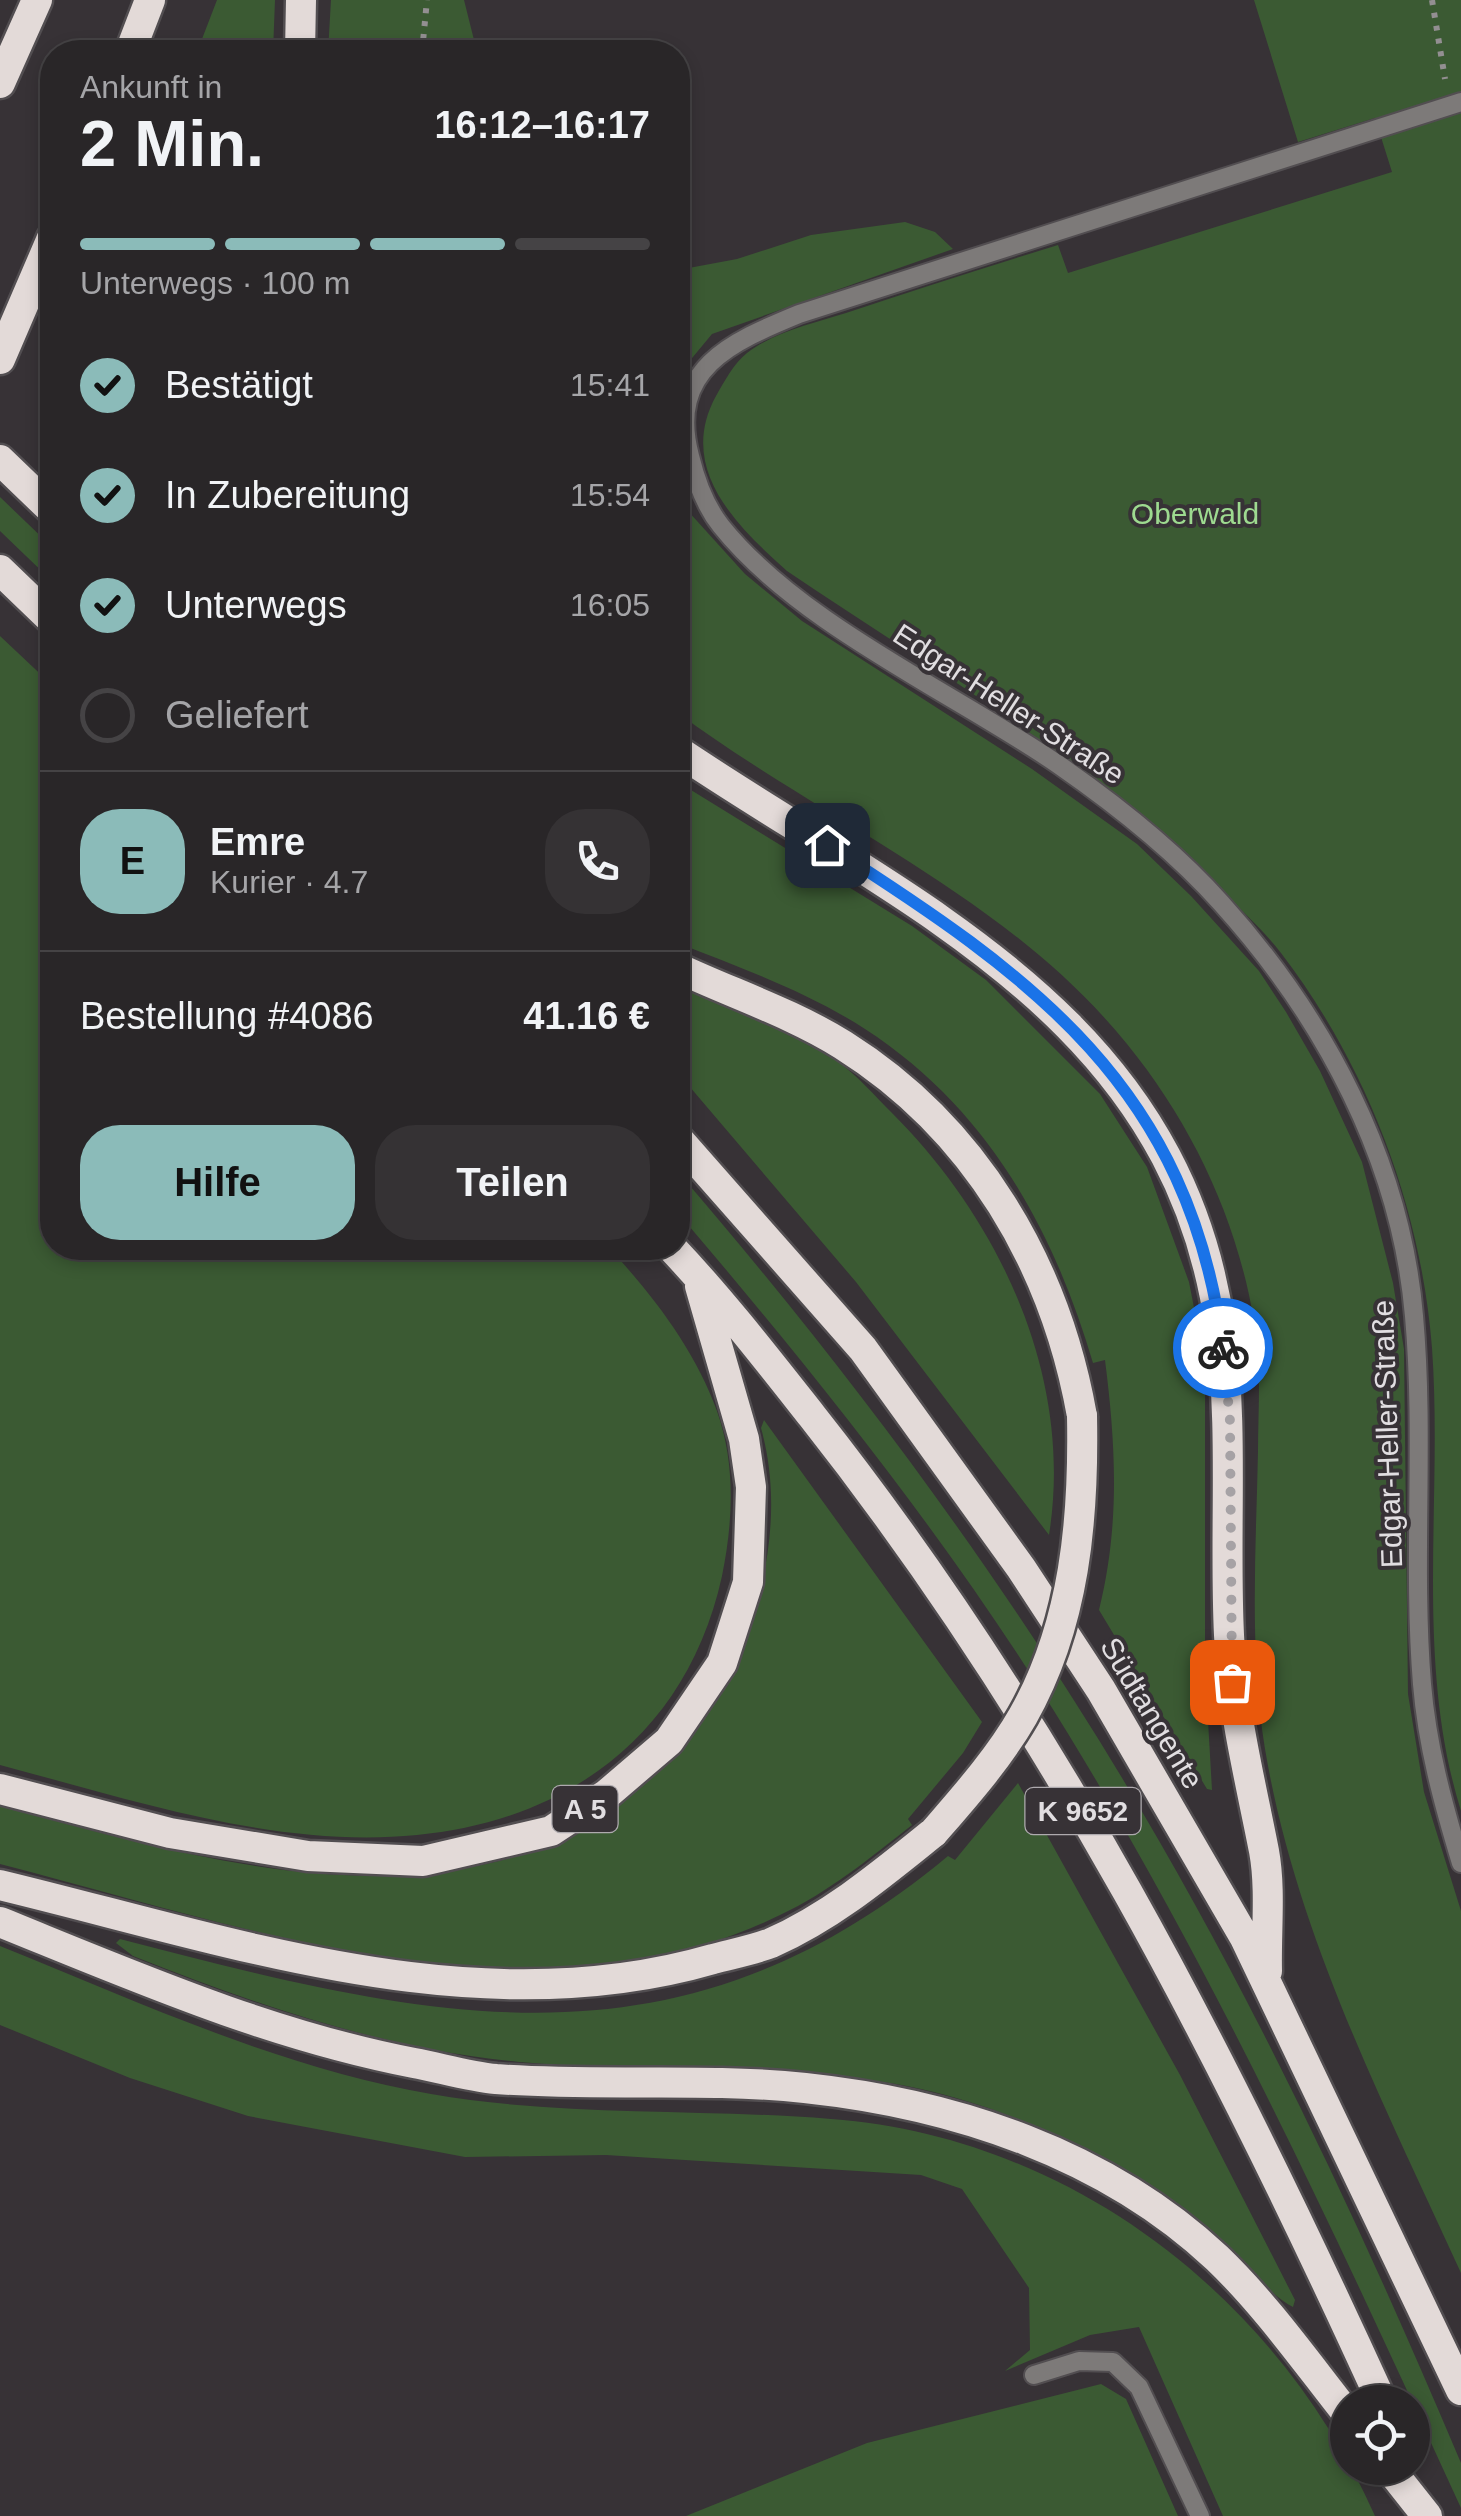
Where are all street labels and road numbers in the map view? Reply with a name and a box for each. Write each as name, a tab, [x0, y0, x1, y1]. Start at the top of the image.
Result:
street label: Edgar-Heller-Straße	[887, 617, 1131, 791]
street label: Edgar-Heller-Straße	[1366, 1299, 1408, 1569]
street label: Südtangente	[1094, 1632, 1210, 1794]
road number: A 5	[552, 1786, 618, 1832]
road number: K 9652	[1026, 1788, 1140, 1834]

